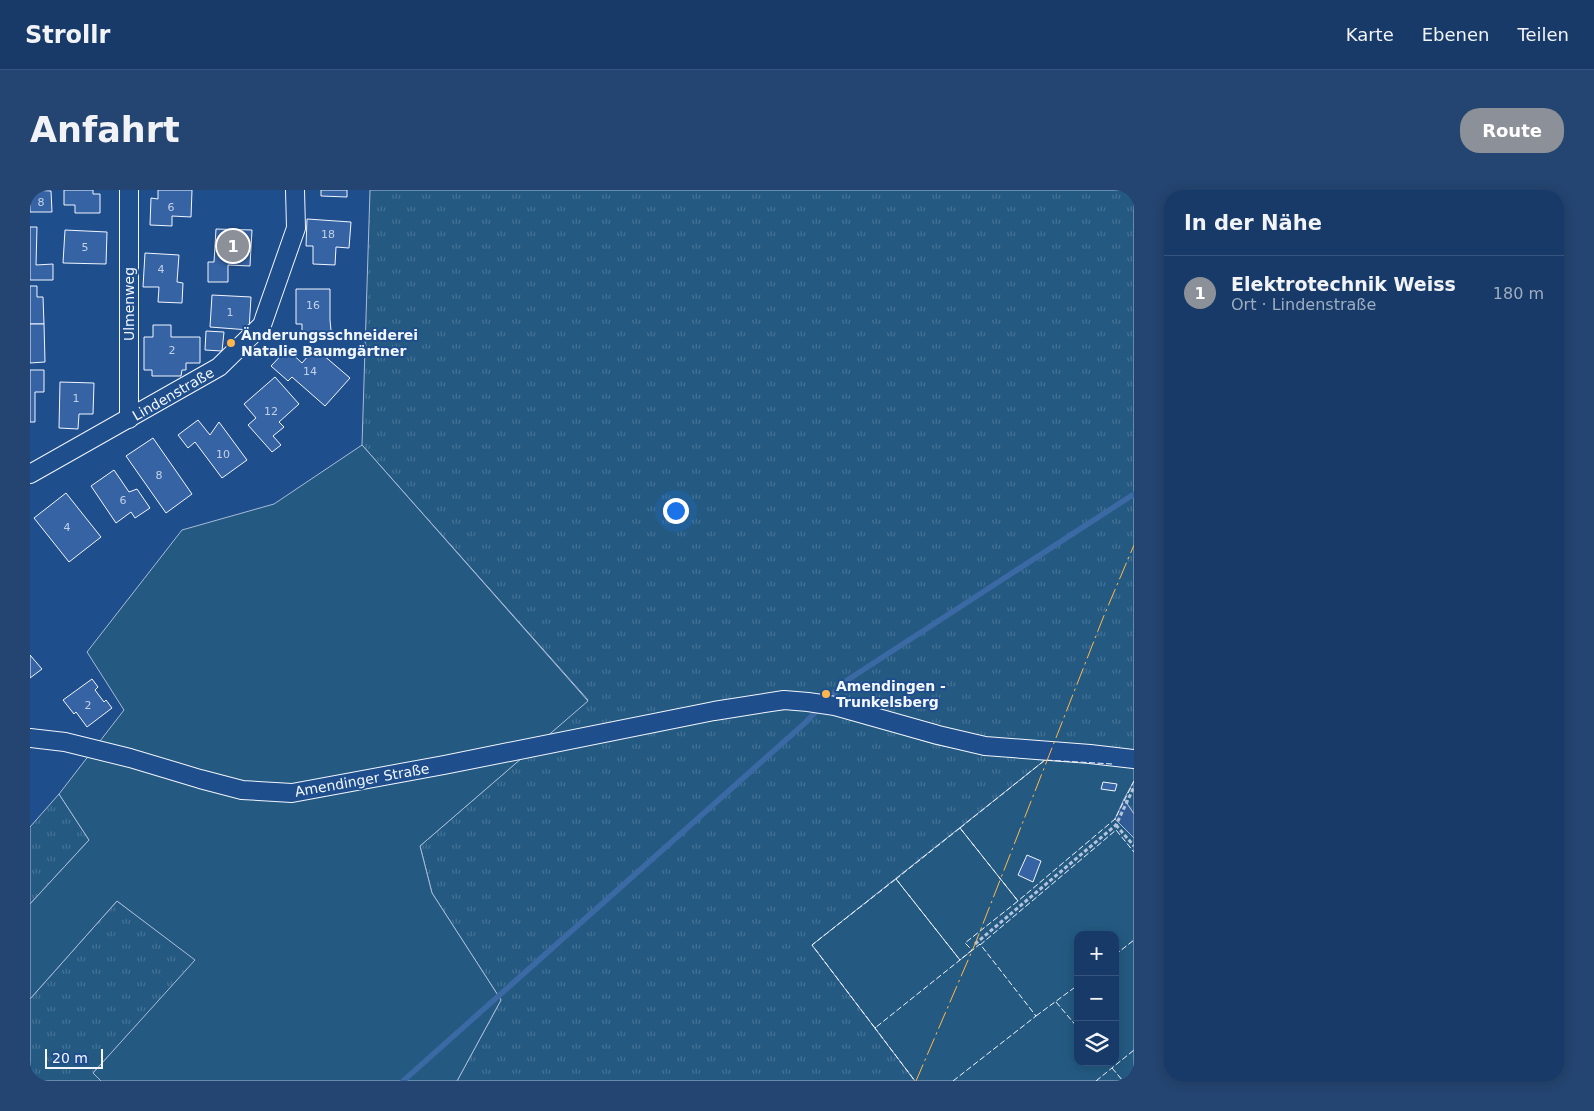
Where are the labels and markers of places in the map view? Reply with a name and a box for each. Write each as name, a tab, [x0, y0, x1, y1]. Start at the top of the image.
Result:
pin: 1	[217, 227, 249, 265]
place label: Änderungsschneiderei Natalie Baumgärtner	[241, 327, 418, 359]
marker: Änderungsschneiderei Natalie Baumgärtner	[225, 337, 237, 349]
place label: Amendingen - Trunkelsberg	[836, 678, 946, 710]
marker: Amendingen - Trunkelsberg	[820, 688, 832, 700]

